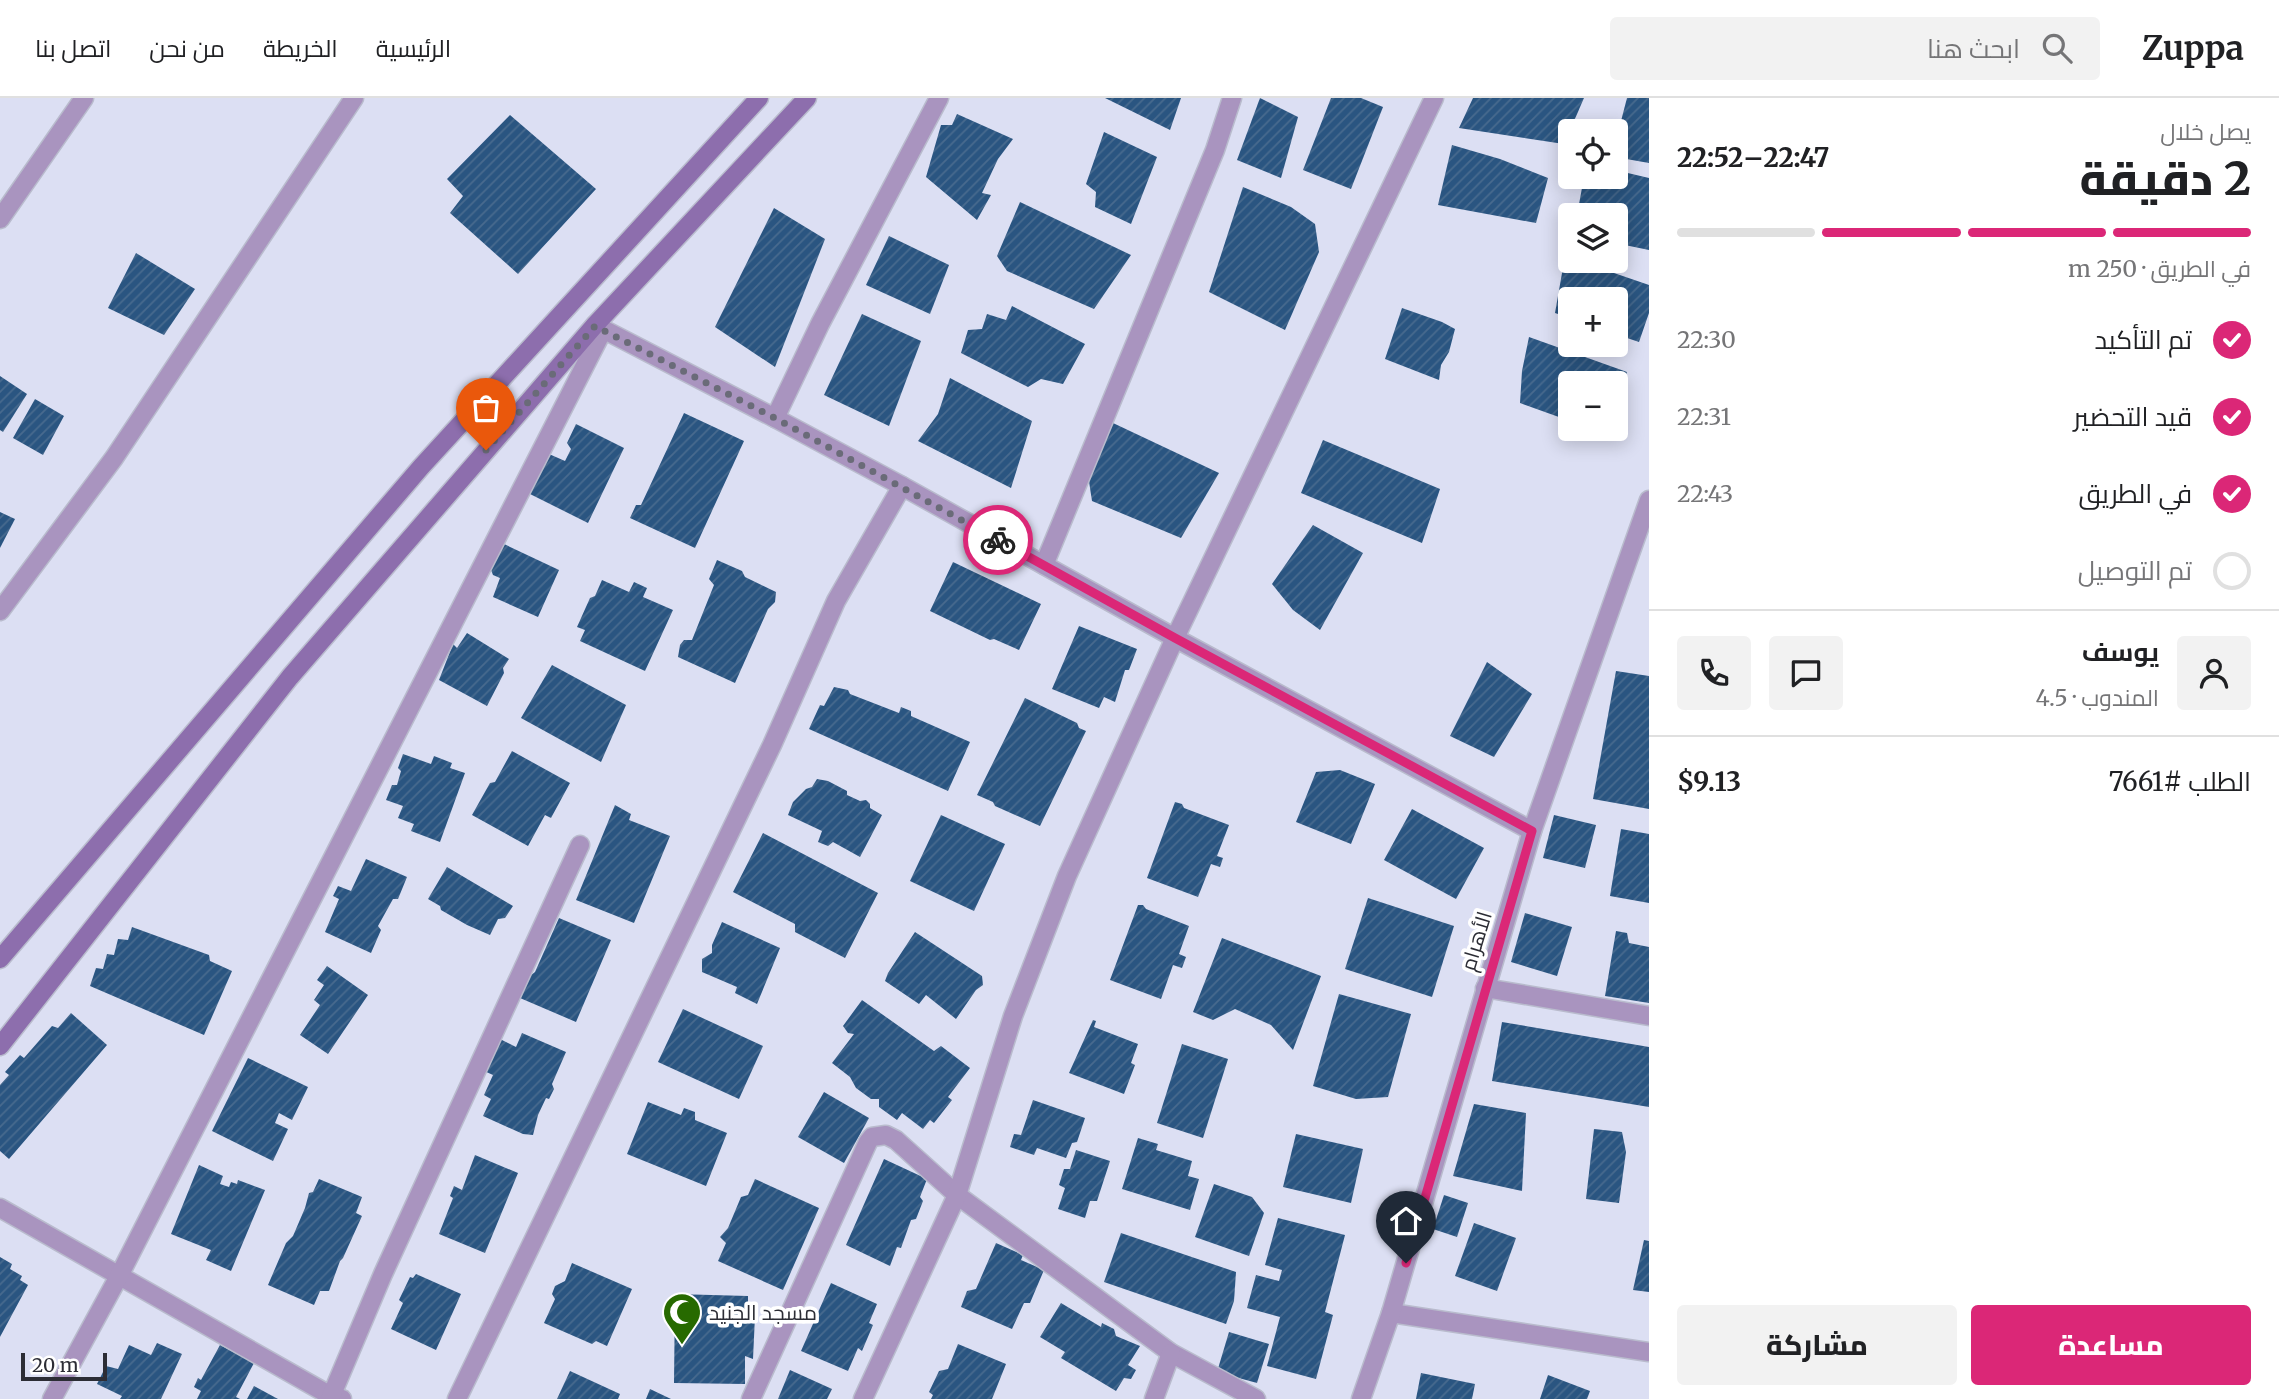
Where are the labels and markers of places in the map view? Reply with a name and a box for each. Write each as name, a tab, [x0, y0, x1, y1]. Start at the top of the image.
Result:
pin	[456, 378, 516, 450]
pin	[1376, 1191, 1436, 1263]
mosque icon: مسجد الجنيد	[661, 1291, 703, 1346]
place label: مسجد الجنيد	[709, 1299, 817, 1326]

